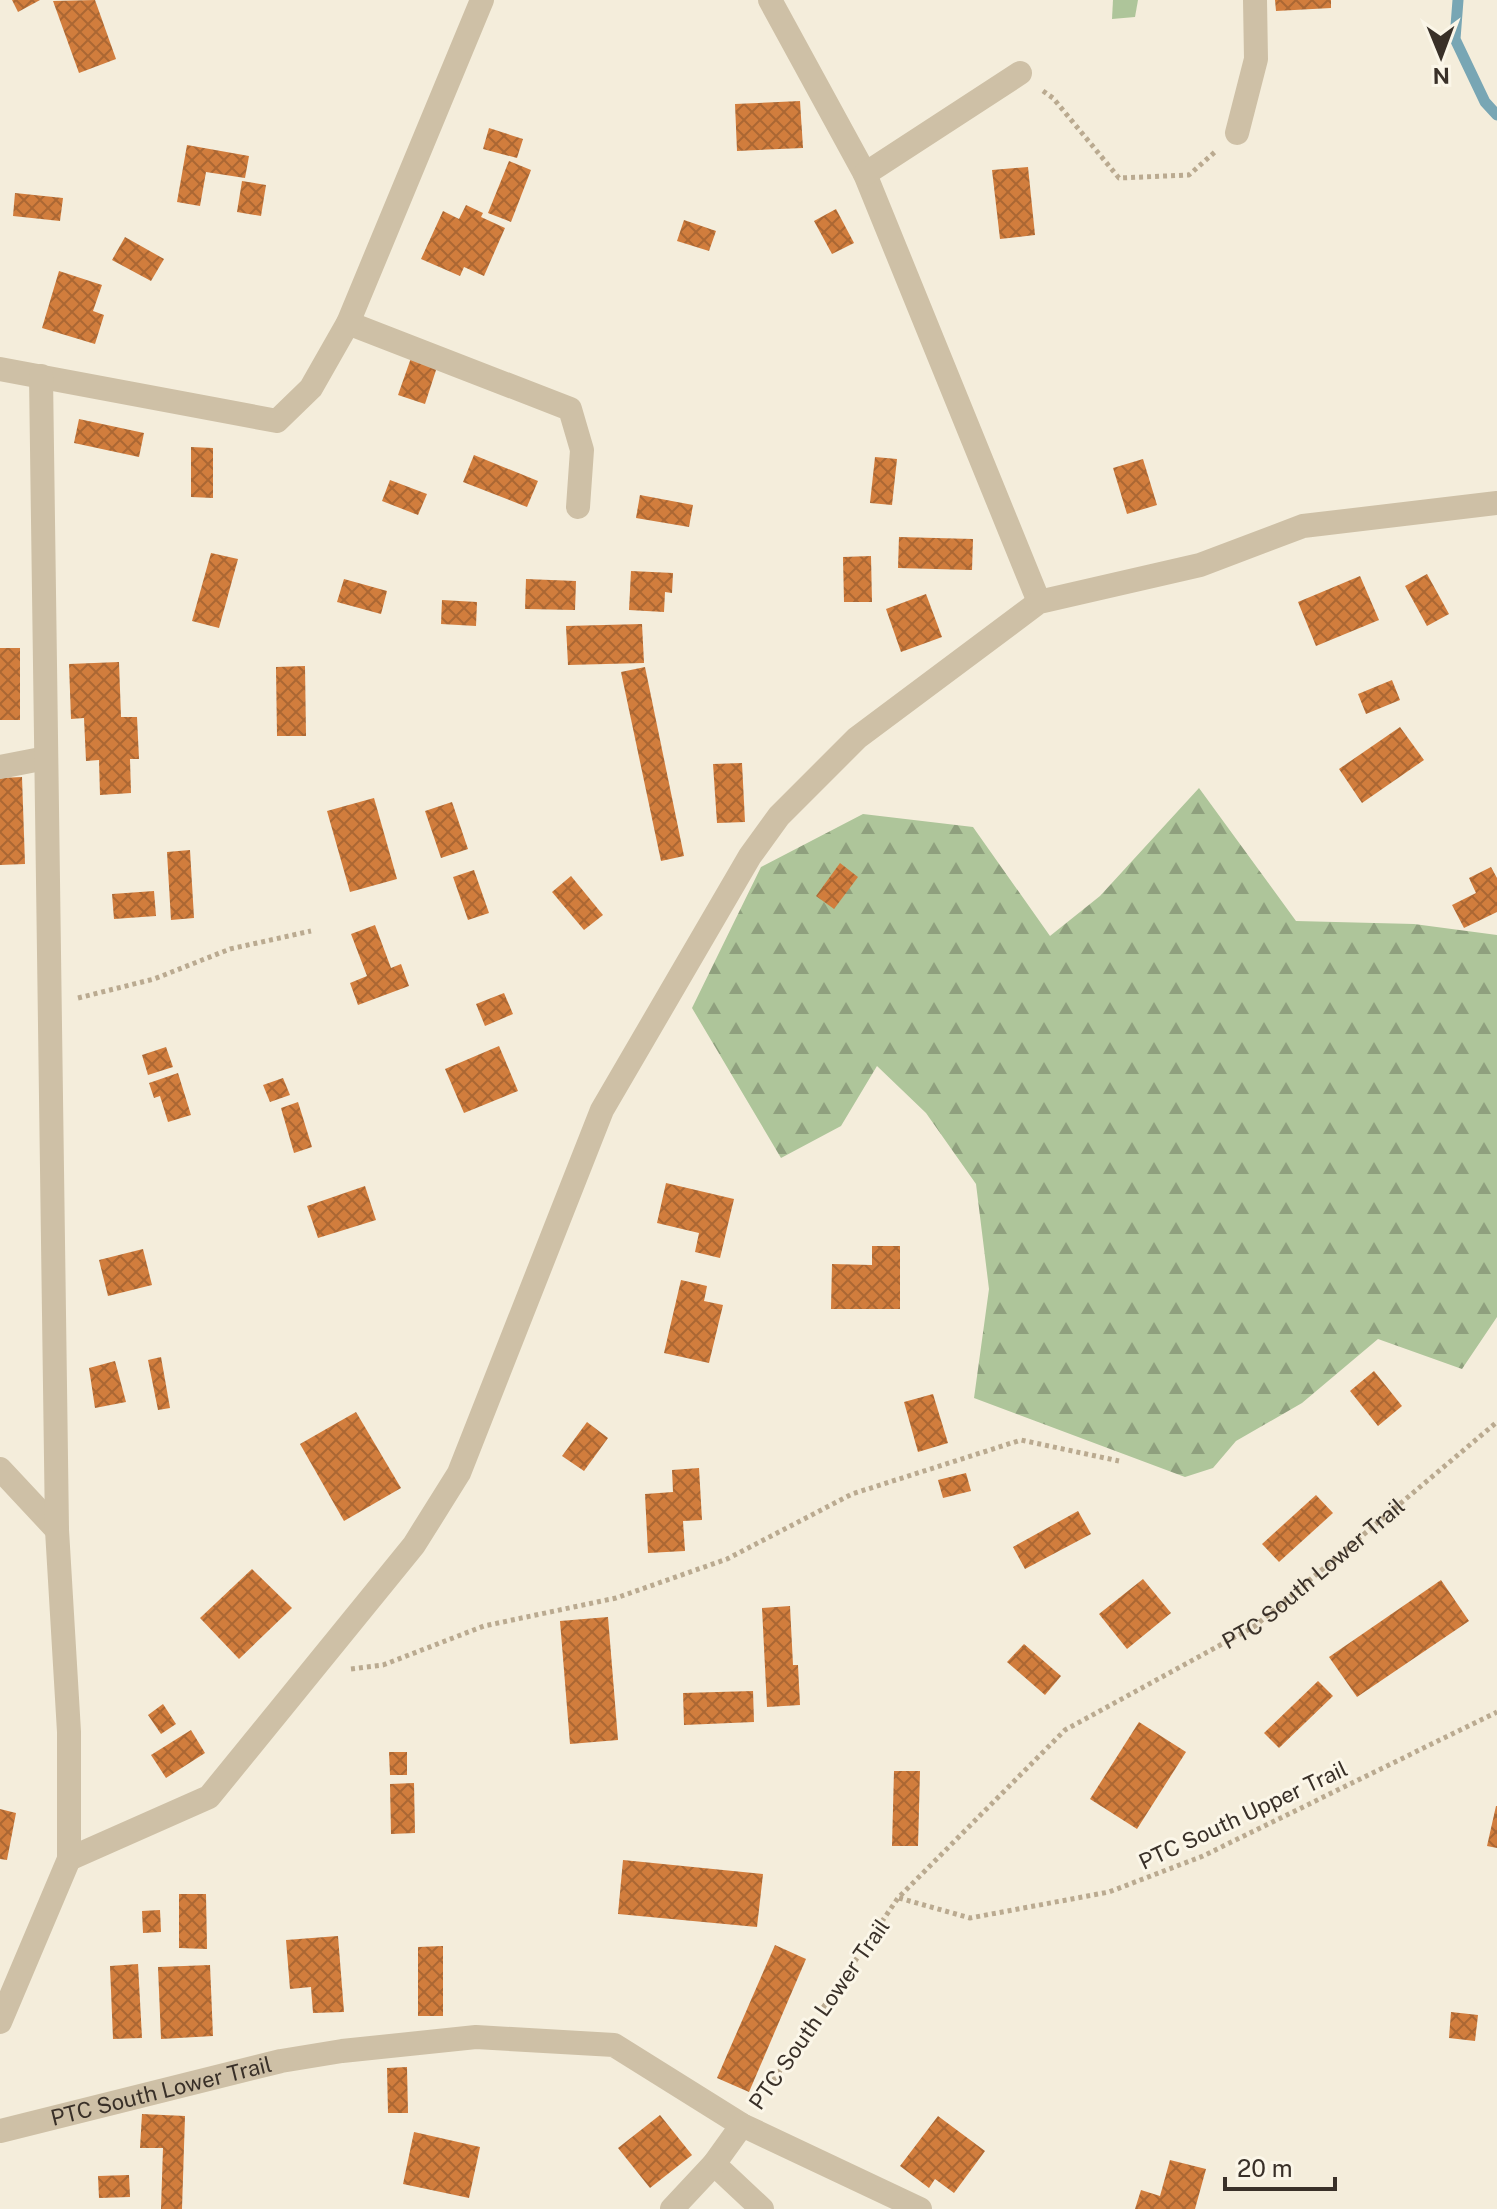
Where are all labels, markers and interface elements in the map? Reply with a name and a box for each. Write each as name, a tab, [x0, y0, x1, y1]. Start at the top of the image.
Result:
north arrow	[1401, 16, 1481, 96]
text: N	[1433, 63, 1450, 89]
street label: PTC South Lower Trail	[1218, 1493, 1410, 1654]
street label: PTC South Upper Trail	[1135, 1755, 1351, 1875]
street label: PTC South Lower Trail	[743, 1914, 895, 2114]
street label: PTC South Lower Trail	[48, 2051, 274, 2131]
scale bar	[1225, 2141, 1335, 2191]
text: 20 m	[1237, 2154, 1293, 2182]

